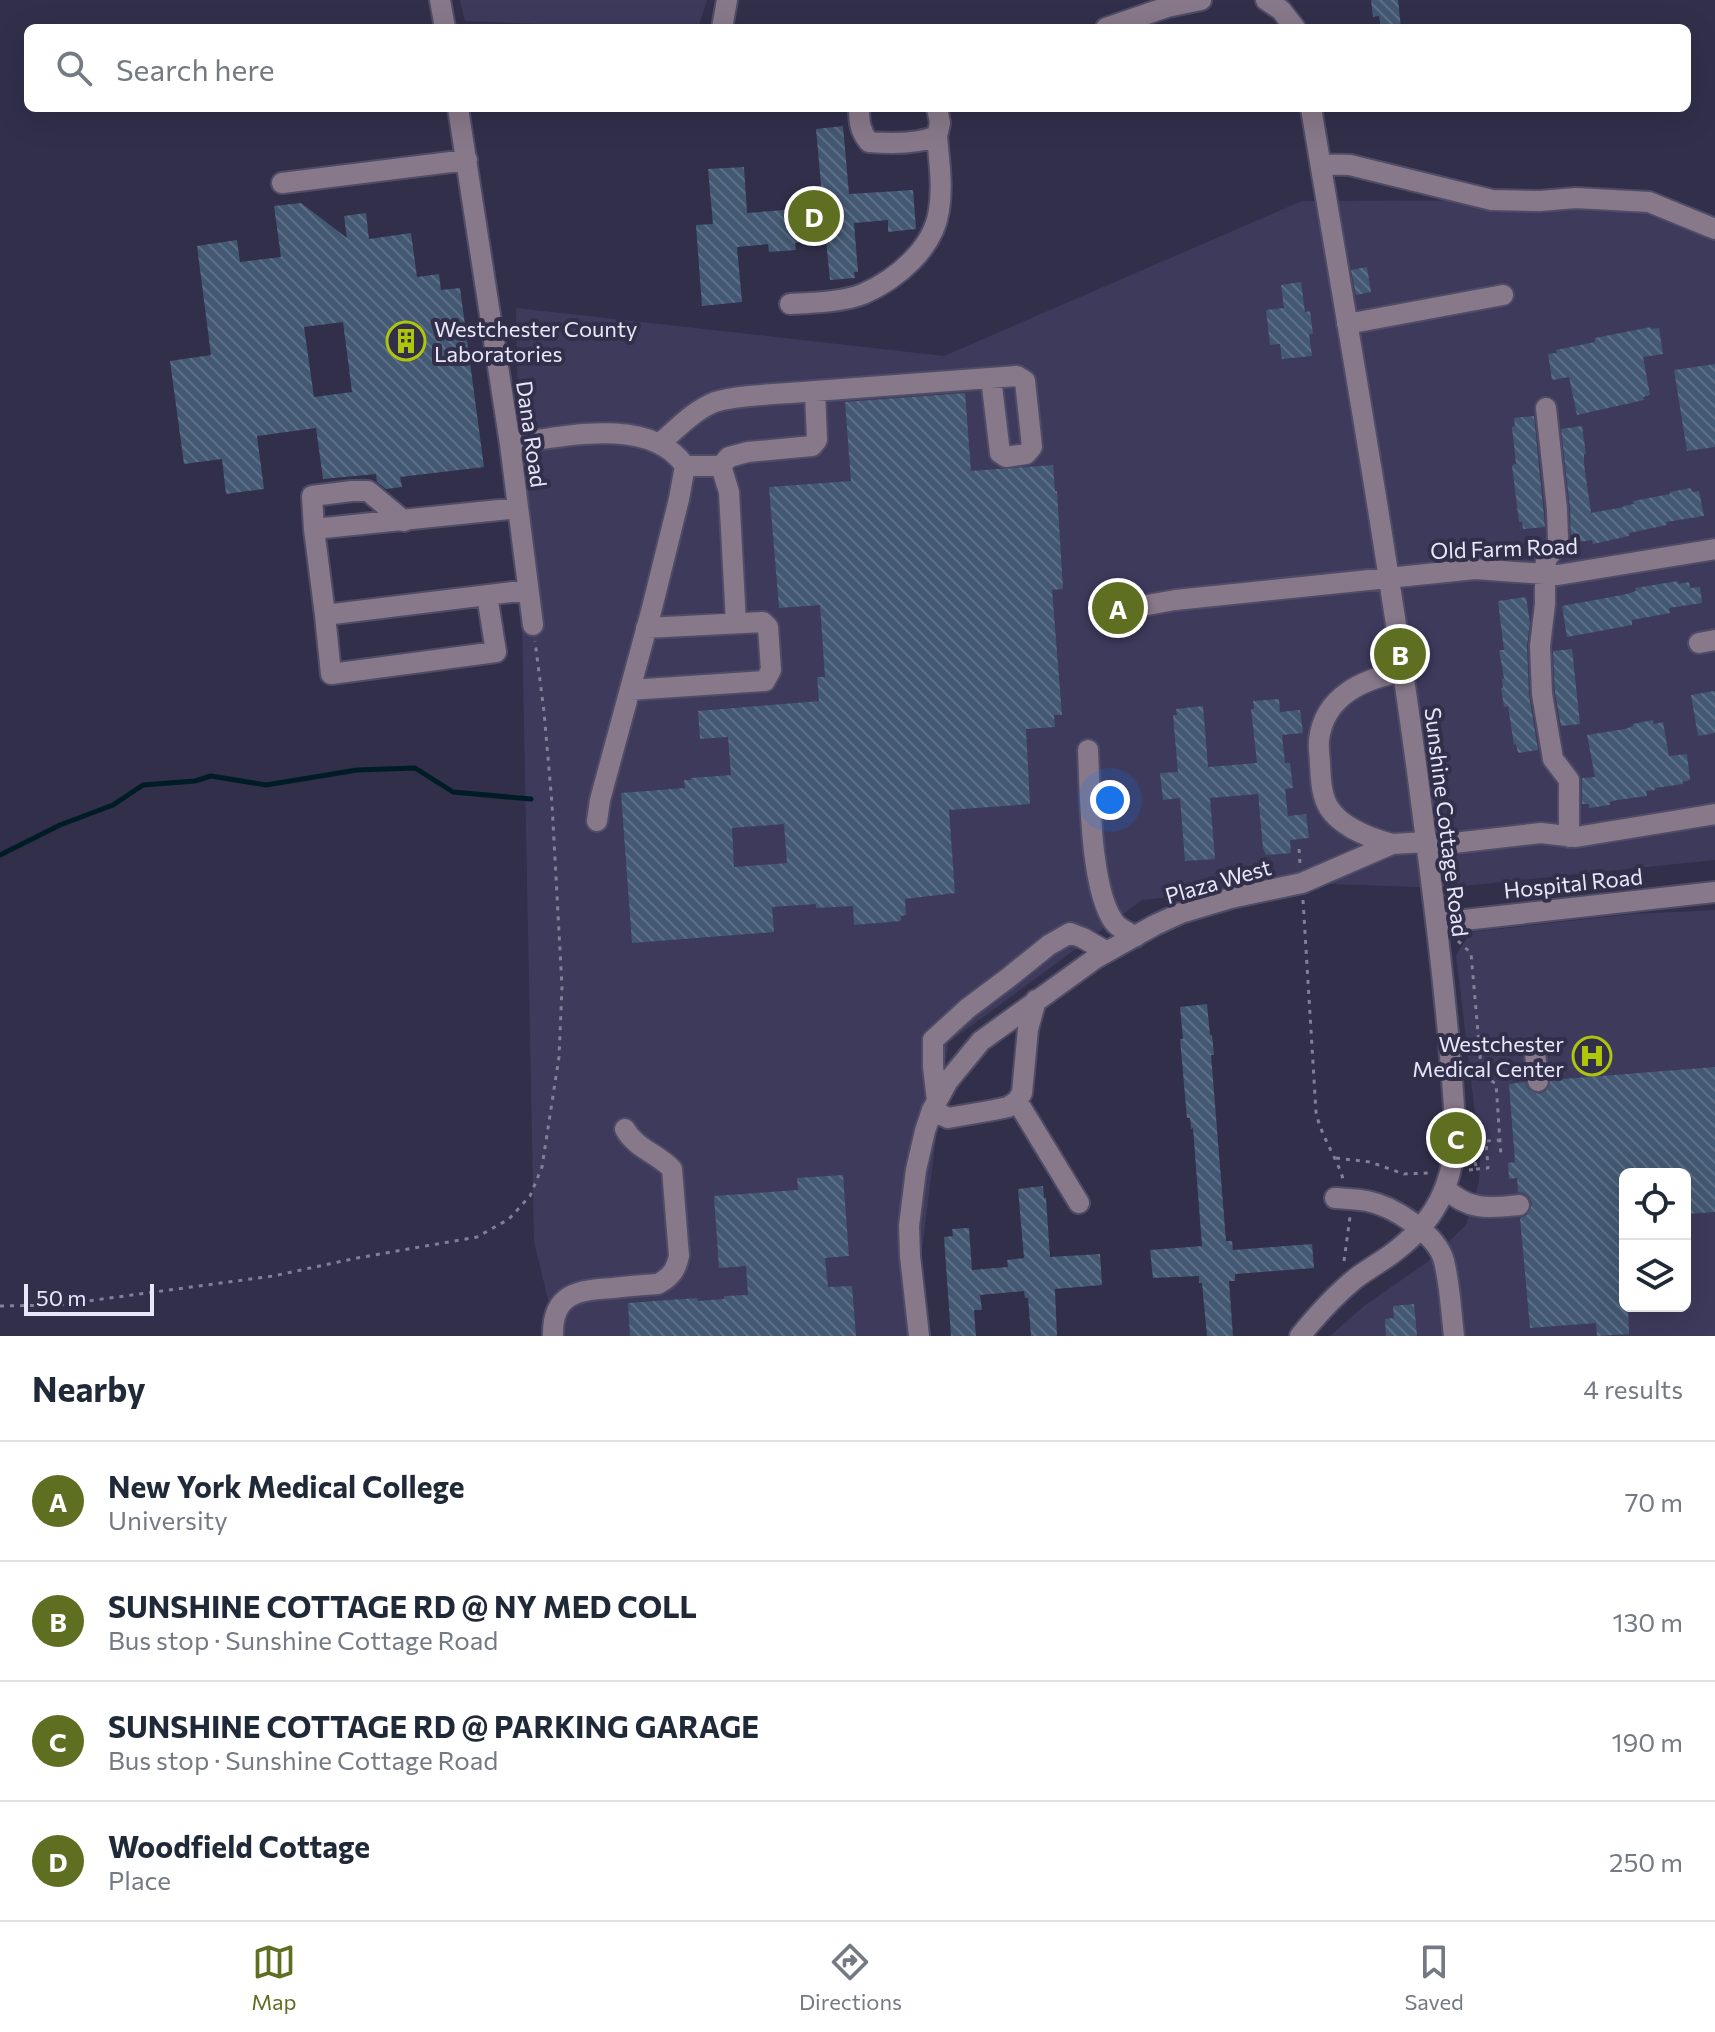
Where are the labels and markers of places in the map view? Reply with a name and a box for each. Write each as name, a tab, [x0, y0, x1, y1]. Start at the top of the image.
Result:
pin: D	[788, 186, 840, 246]
place label: Westchester County Laboratories	[434, 315, 637, 367]
building icon: Westchester County Laboratories	[385, 320, 427, 362]
pin: A	[1092, 578, 1144, 638]
pin: B	[1374, 624, 1426, 684]
place label: Westchester Medical Center	[1412, 1030, 1564, 1082]
hospital icon: Westchester Medical Center	[1571, 1035, 1613, 1077]
pin: C	[1430, 1108, 1482, 1168]

